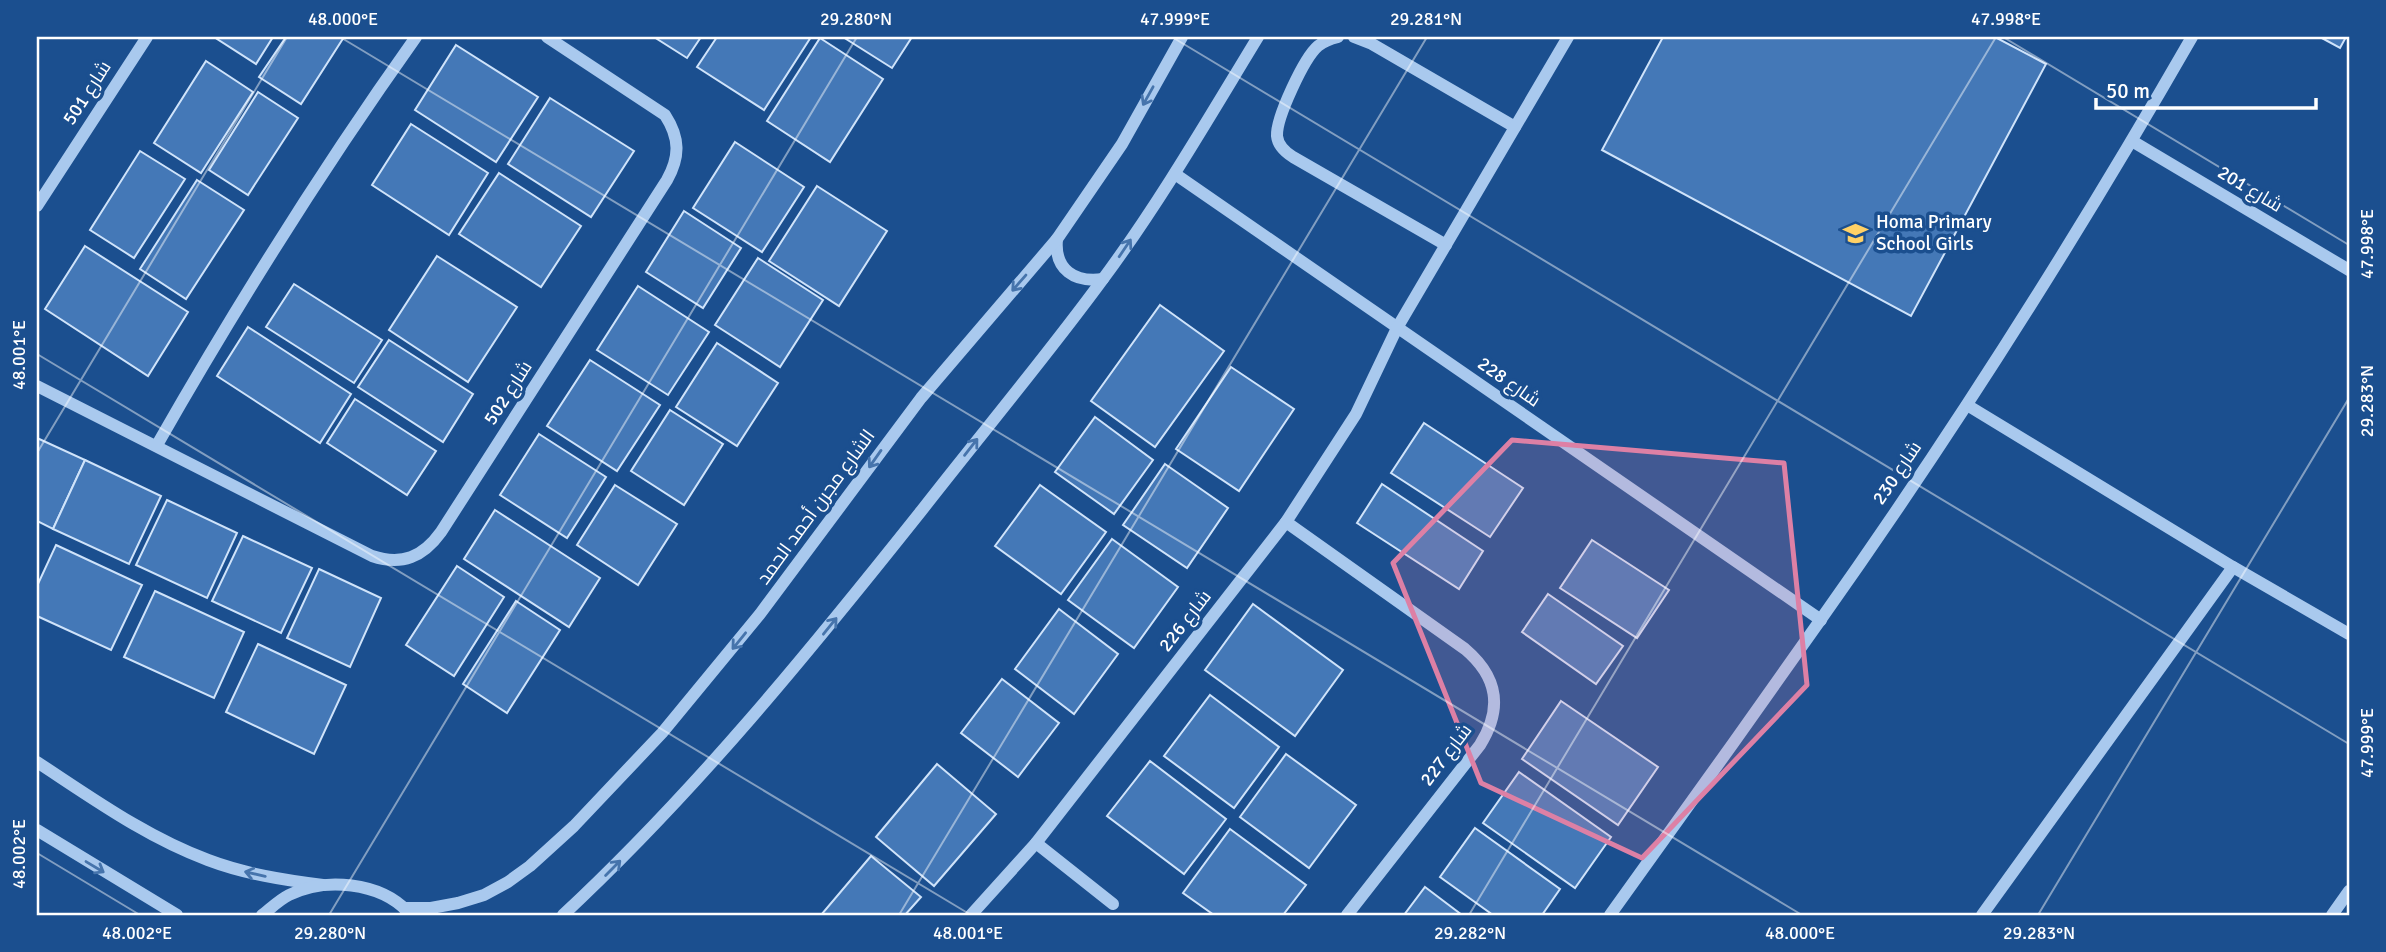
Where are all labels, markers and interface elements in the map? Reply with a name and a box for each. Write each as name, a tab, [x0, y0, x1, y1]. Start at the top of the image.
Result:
text: 48.000°E	[308, 8, 378, 30]
text: 29.280°N	[820, 8, 892, 30]
text: 47.999°E	[1140, 8, 1210, 30]
text: 29.281°N	[1390, 8, 1462, 30]
text: 47.998°E	[1971, 8, 2041, 30]
street label: شارع 501	[57, 56, 117, 130]
scale bar	[2096, 66, 2316, 110]
text: 50 m	[2106, 78, 2150, 104]
one-way arrow	[1141, 85, 1154, 106]
street label: شارع 201	[2213, 160, 2287, 219]
text: 47.998°E	[2356, 209, 2378, 279]
place label: Homa Primary School Girls	[1876, 210, 1992, 256]
school or university icon: Homa Primary School Girls	[1842, 219, 1870, 247]
one-way arrow	[1118, 239, 1132, 258]
one-way arrow	[1011, 274, 1028, 291]
text: 48.001°E	[8, 320, 30, 390]
street label: شارع 228	[1472, 352, 1545, 413]
street label: شارع 502	[478, 356, 538, 430]
text: 29.283°N	[2356, 365, 2378, 437]
street label: الشارع مجرن أحمد الحمد	[752, 425, 881, 590]
street label: شارع 230	[1867, 437, 1928, 510]
one-way arrow	[963, 439, 978, 457]
one-way arrow	[868, 449, 882, 468]
street label: شارع 226	[1153, 585, 1217, 657]
one-way arrow	[822, 617, 838, 635]
one-way arrow	[731, 631, 747, 649]
text: 47.999°E	[2356, 708, 2378, 778]
street label: شارع 227	[1415, 719, 1478, 791]
text: 48.002°E	[8, 819, 30, 889]
one-way arrow	[84, 860, 104, 874]
one-way arrow	[604, 860, 621, 877]
one-way arrow	[244, 867, 267, 880]
text: 48.002°E	[102, 922, 172, 944]
text: 29.280°N	[294, 922, 366, 944]
text: 48.001°E	[933, 922, 1003, 944]
text: 29.282°N	[1434, 922, 1506, 944]
text: 48.000°E	[1765, 922, 1835, 944]
text: 29.283°N	[2003, 922, 2075, 944]

